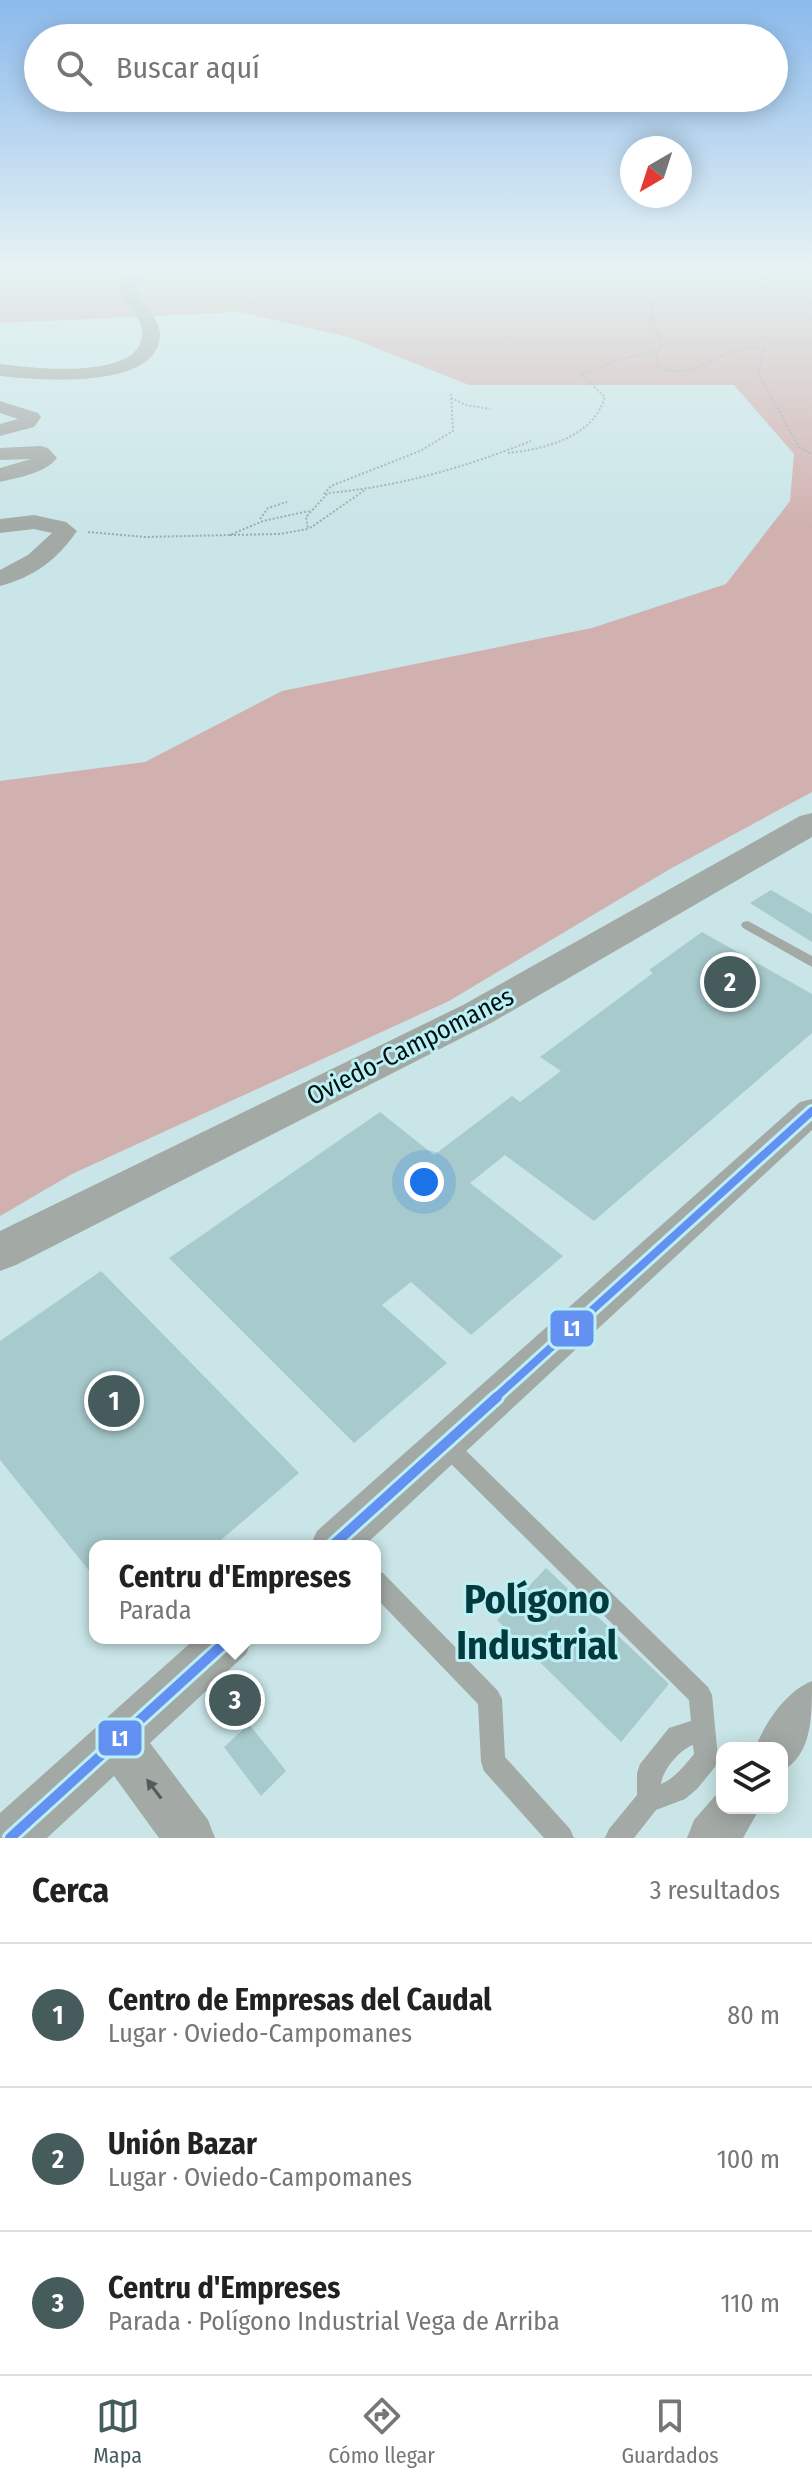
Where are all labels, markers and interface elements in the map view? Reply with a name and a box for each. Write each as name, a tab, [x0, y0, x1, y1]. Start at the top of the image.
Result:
search box	[24, 24, 788, 112]
icon: search	[52, 46, 96, 90]
text: Buscar aquí	[116, 50, 260, 86]
north arrow	[620, 136, 692, 208]
pin: 2	[704, 952, 756, 1012]
street label: Oviedo-Campomanes	[302, 981, 519, 1112]
your location	[404, 1162, 444, 1202]
line badge: L1	[549, 1309, 595, 1348]
text: L1	[564, 1315, 580, 1342]
pin: 1	[88, 1371, 140, 1431]
popup	[89, 1540, 381, 1644]
text: Centru d'Empreses	[119, 1559, 351, 1595]
district label: Polígono Industrial	[456, 1576, 619, 1670]
text: Parada	[119, 1595, 191, 1626]
pin: 3	[209, 1670, 261, 1730]
line badge: L1	[97, 1719, 143, 1757]
text: L1	[112, 1725, 128, 1752]
map controls	[716, 1742, 788, 1814]
button: layers	[716, 1742, 788, 1814]
one-way arrow	[147, 1779, 163, 1799]
text: Cerca	[32, 1870, 109, 1911]
text: 3 resultados	[650, 1875, 780, 1906]
text: Centro de Empresas del Caudal	[108, 1982, 491, 2018]
text: 1	[53, 2000, 64, 2031]
text: 80 m	[727, 2000, 780, 2031]
text: Lugar · Oviedo-Campomanes	[108, 2018, 412, 2049]
text: Unión Bazar	[108, 2126, 257, 2162]
text: 2	[52, 2144, 64, 2175]
text: 100 m	[717, 2144, 780, 2175]
text: Lugar · Oviedo-Campomanes	[108, 2162, 412, 2193]
text: Centru d'Empreses	[108, 2270, 340, 2306]
text: 3	[52, 2288, 64, 2319]
text: 110 m	[720, 2288, 780, 2319]
text: Parada · Polígono Industrial Vega de Arriba	[108, 2306, 560, 2337]
tab: Mapa	[93, 2394, 142, 2469]
tab: Cómo llegar	[328, 2394, 435, 2469]
tab: Guardados	[621, 2394, 719, 2469]

